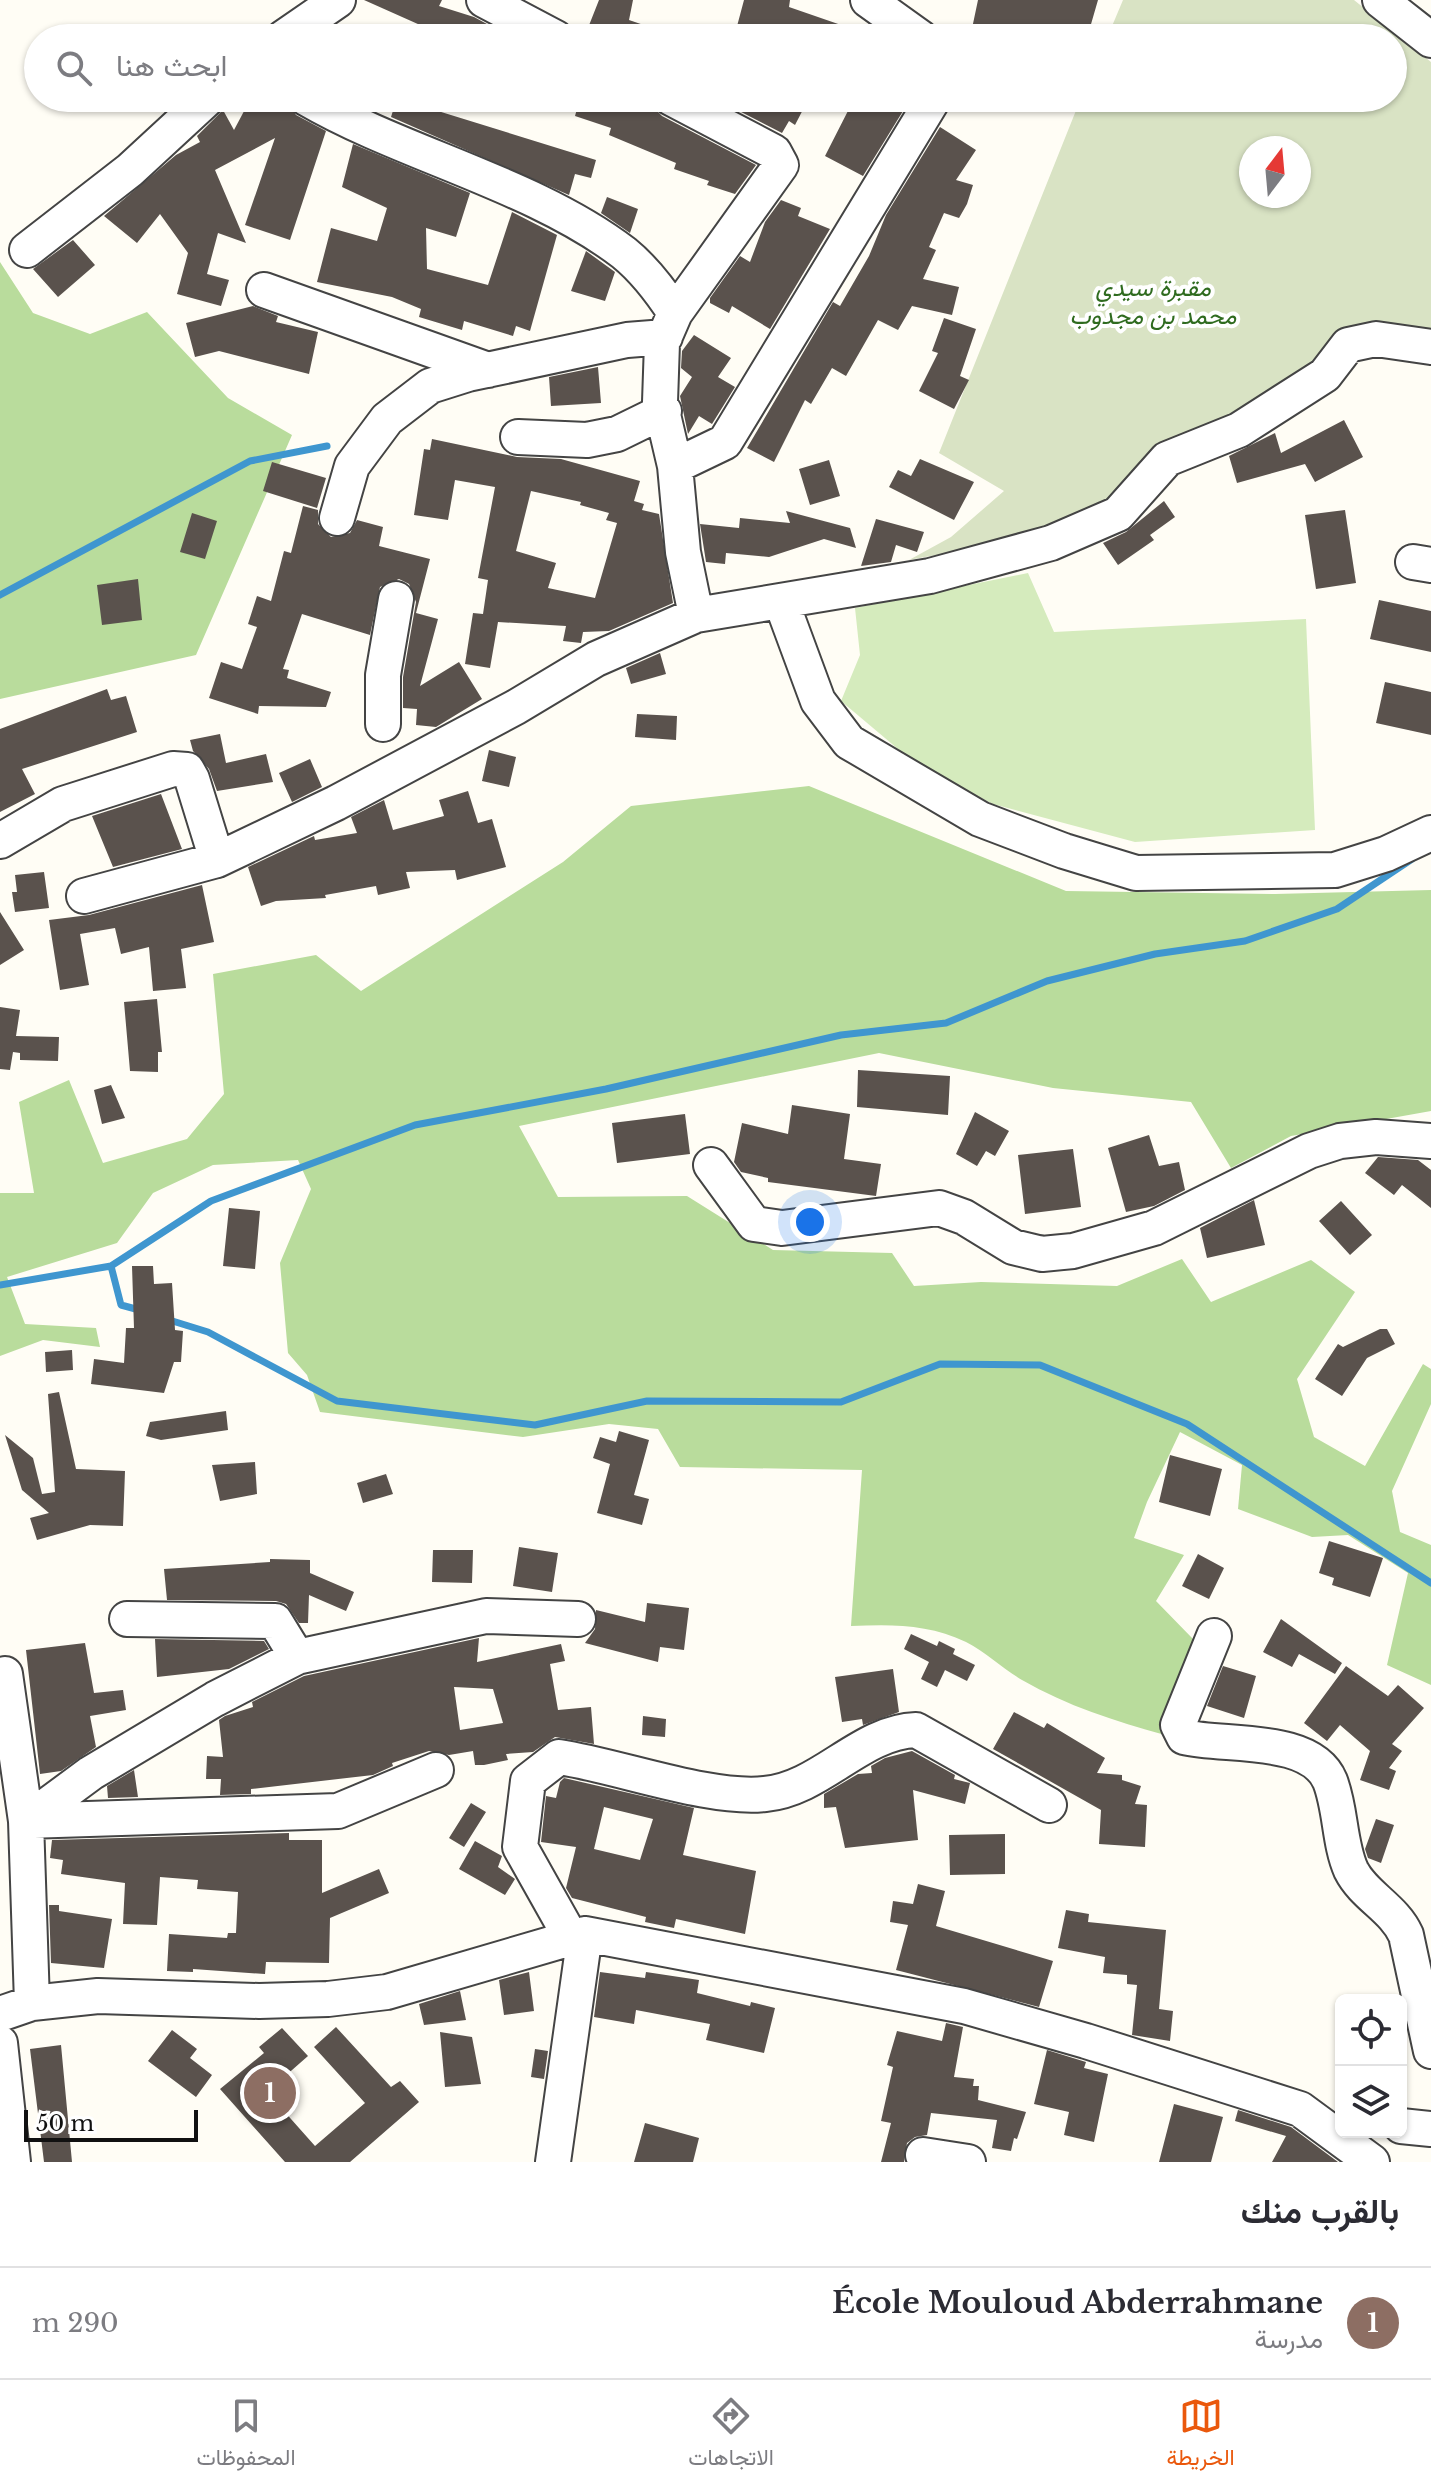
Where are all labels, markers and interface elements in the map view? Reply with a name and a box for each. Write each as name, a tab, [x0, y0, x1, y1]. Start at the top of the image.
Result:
search box	[24, 24, 1407, 112]
icon: search	[52, 46, 96, 90]
text: ابحث هنا	[116, 47, 228, 84]
north arrow	[1239, 136, 1311, 208]
park label: مقبرة سيدي محمد بن مجدوب	[1070, 273, 1237, 331]
your location	[790, 1202, 830, 1242]
map controls	[1335, 1994, 1407, 2138]
button: locate	[1335, 1994, 1407, 2066]
pin: 1	[244, 2063, 296, 2123]
button: layers	[1335, 2066, 1407, 2138]
scale bar	[24, 2106, 198, 2142]
text: 50 m	[36, 2110, 94, 2137]
text: بالقرب منك	[1241, 2190, 1399, 2232]
text: École Mouloud Abderrahmane	[832, 2284, 1323, 2321]
text: 290 m	[32, 2307, 119, 2339]
text: 1	[1367, 2307, 1379, 2339]
text: مدرسة	[1254, 2323, 1323, 2355]
tab: المحفوظات	[196, 2394, 296, 2477]
tab: الاتجاهات	[688, 2394, 774, 2477]
tab: الخريطة	[1167, 2394, 1235, 2477]

